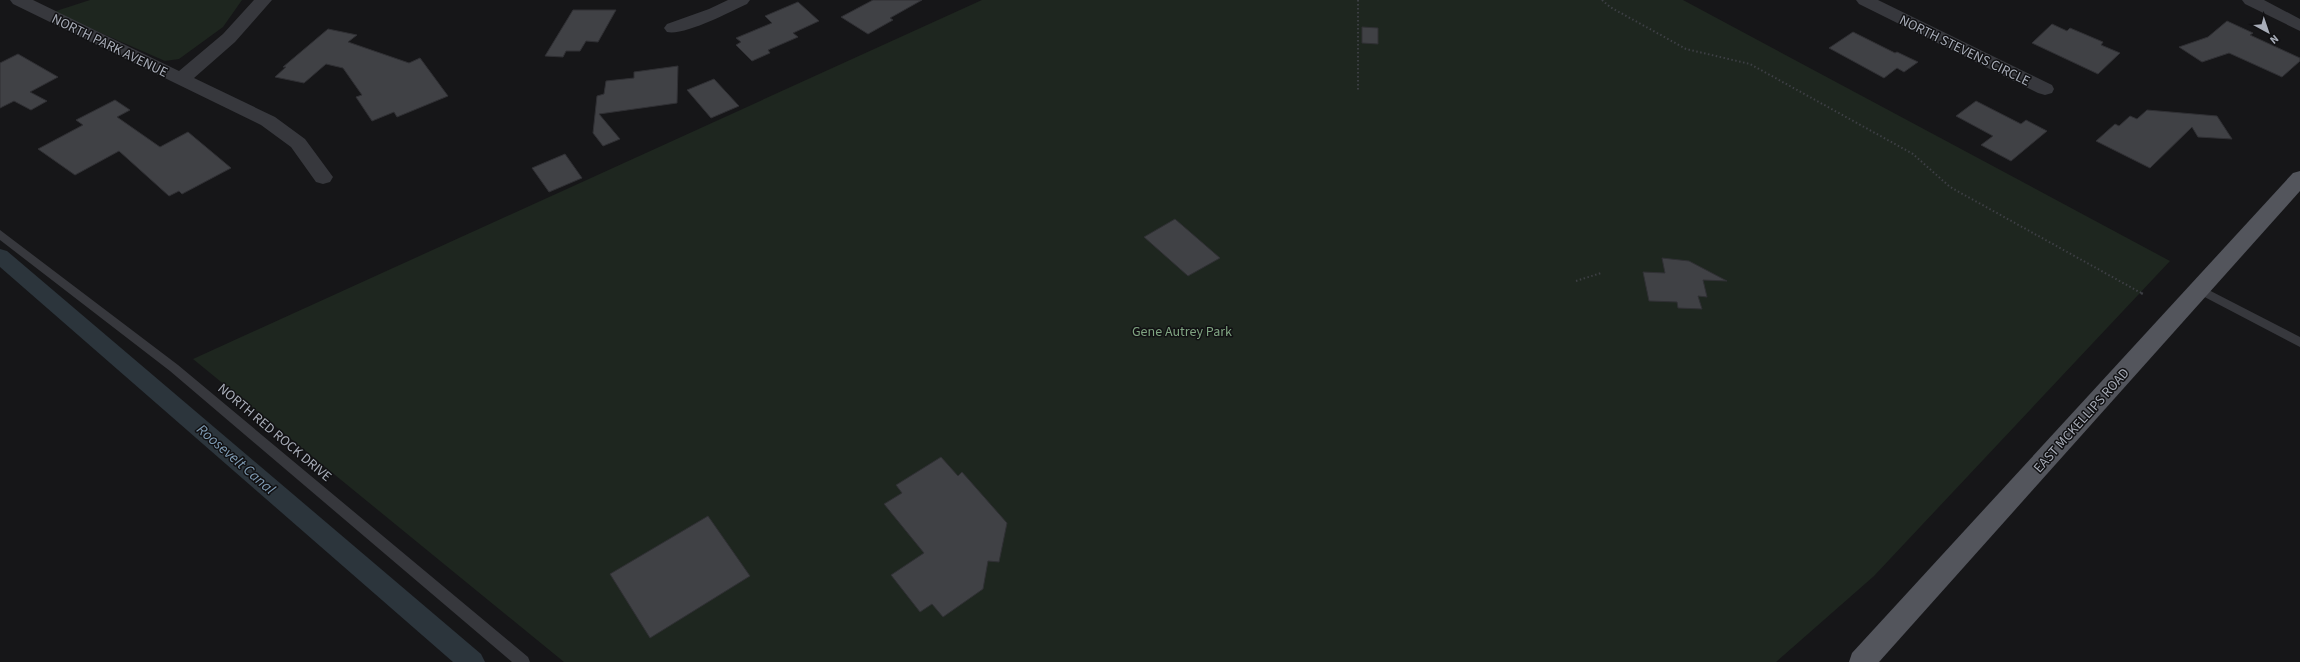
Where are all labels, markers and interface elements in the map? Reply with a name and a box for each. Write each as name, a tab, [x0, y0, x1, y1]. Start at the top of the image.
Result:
street label: NORTH PARK AVENUE	[48, 9, 171, 83]
street label: NORTH STEVENS CIRCLE	[1896, 10, 2033, 91]
north arrow	[2248, 12, 2288, 52]
text: N	[2266, 31, 2282, 47]
park label: Gene Autrey Park	[1132, 322, 1232, 342]
street label: EAST MCKELLIPS ROAD	[2029, 364, 2134, 477]
street label: NORTH RED ROCK DRIVE	[213, 379, 336, 486]
water label: Roosevelt Canal	[192, 419, 280, 500]

